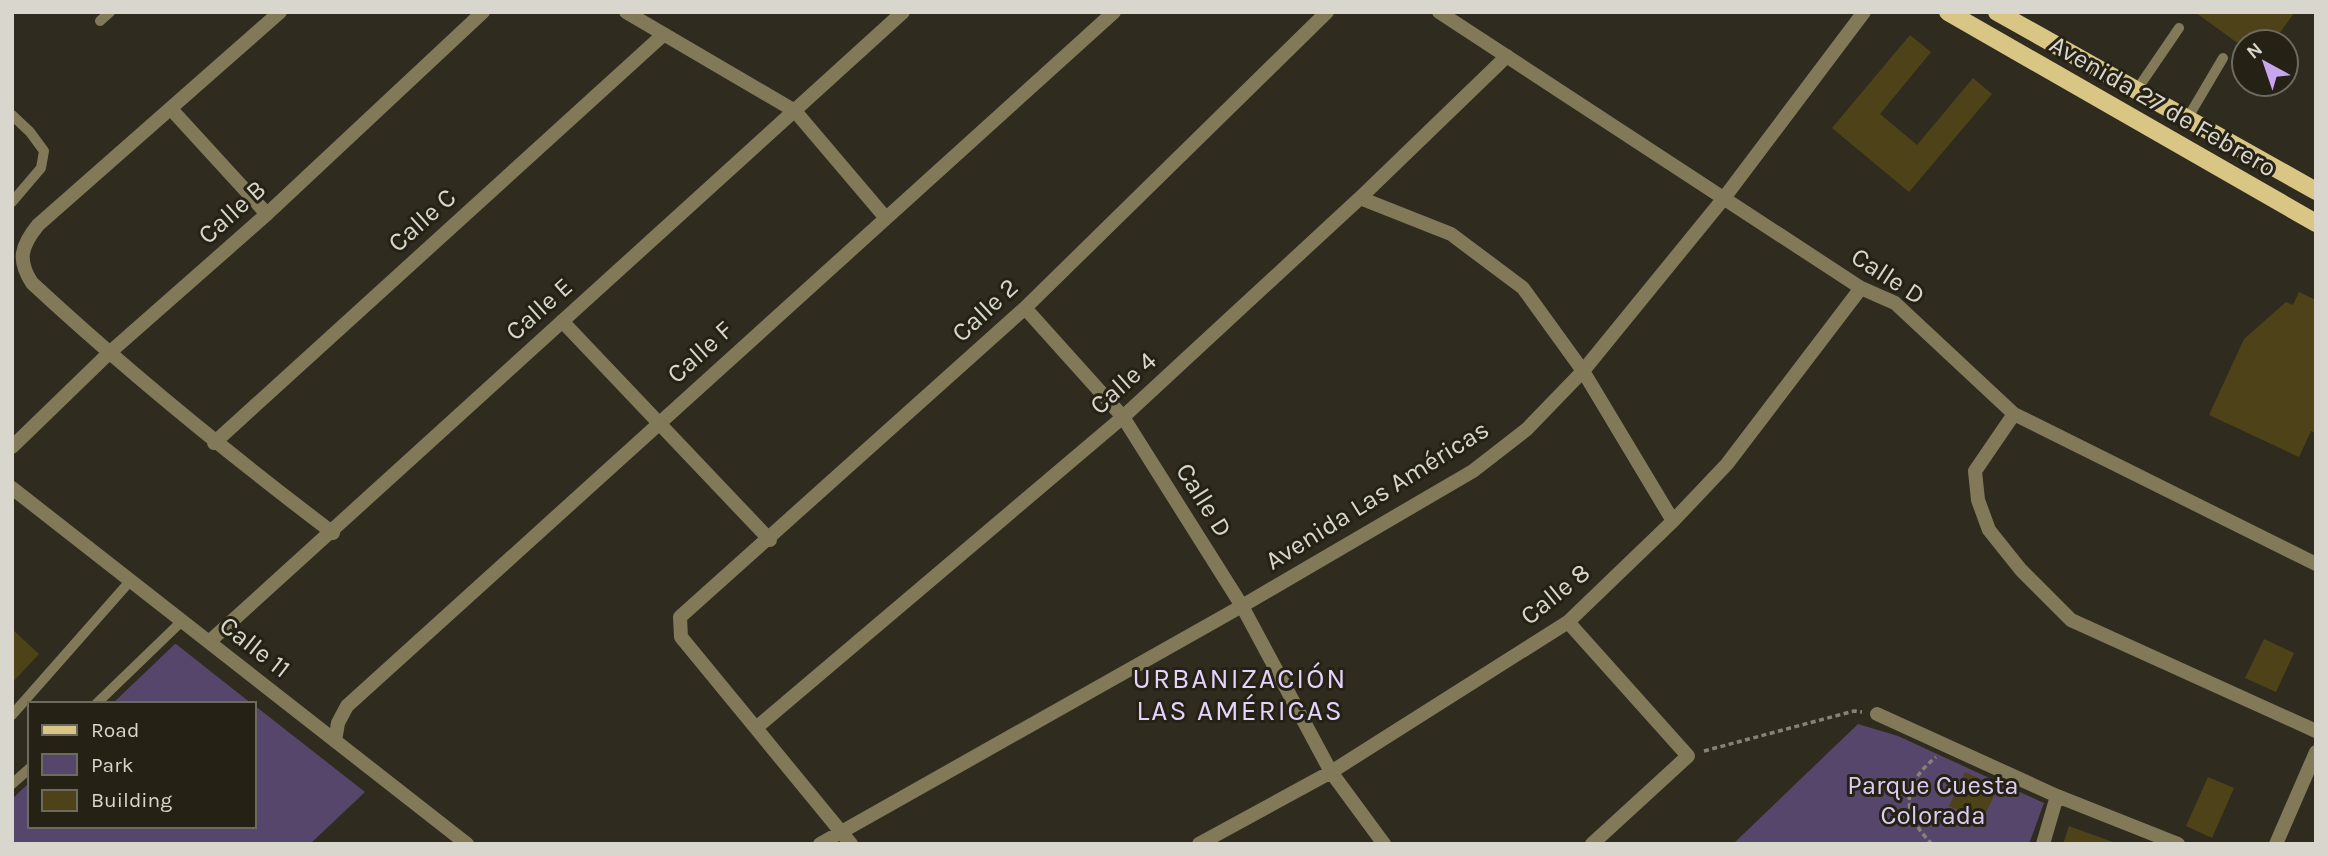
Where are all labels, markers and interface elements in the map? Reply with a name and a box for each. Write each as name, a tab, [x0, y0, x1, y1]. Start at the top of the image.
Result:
street label: Avenida 27 de Febrero	[2044, 28, 2282, 184]
north arrow	[2230, 28, 2300, 98]
text: N	[2242, 38, 2267, 64]
street label: Calle B	[192, 174, 272, 250]
street label: Calle C	[382, 182, 462, 258]
street label: Calle D	[1845, 241, 1931, 311]
street label: Calle E	[499, 271, 579, 347]
street label: Calle 2	[945, 272, 1025, 348]
street label: Calle F	[661, 314, 739, 390]
street label: Calle 4	[1083, 345, 1163, 421]
street label: Avenida Las Américas	[1260, 414, 1494, 576]
street label: Calle D	[1169, 457, 1239, 543]
street label: Calle 8	[1514, 557, 1596, 631]
street label: Calle 11	[213, 610, 297, 684]
district label: URBANIZACIÓN LAS AMÉRICAS	[1133, 662, 1347, 727]
legend	[28, 702, 256, 828]
text: Road	[91, 718, 139, 742]
text: Park	[91, 753, 134, 777]
park label: Parque Cuesta Colorada	[1847, 770, 2019, 831]
text: Building	[91, 788, 172, 812]

